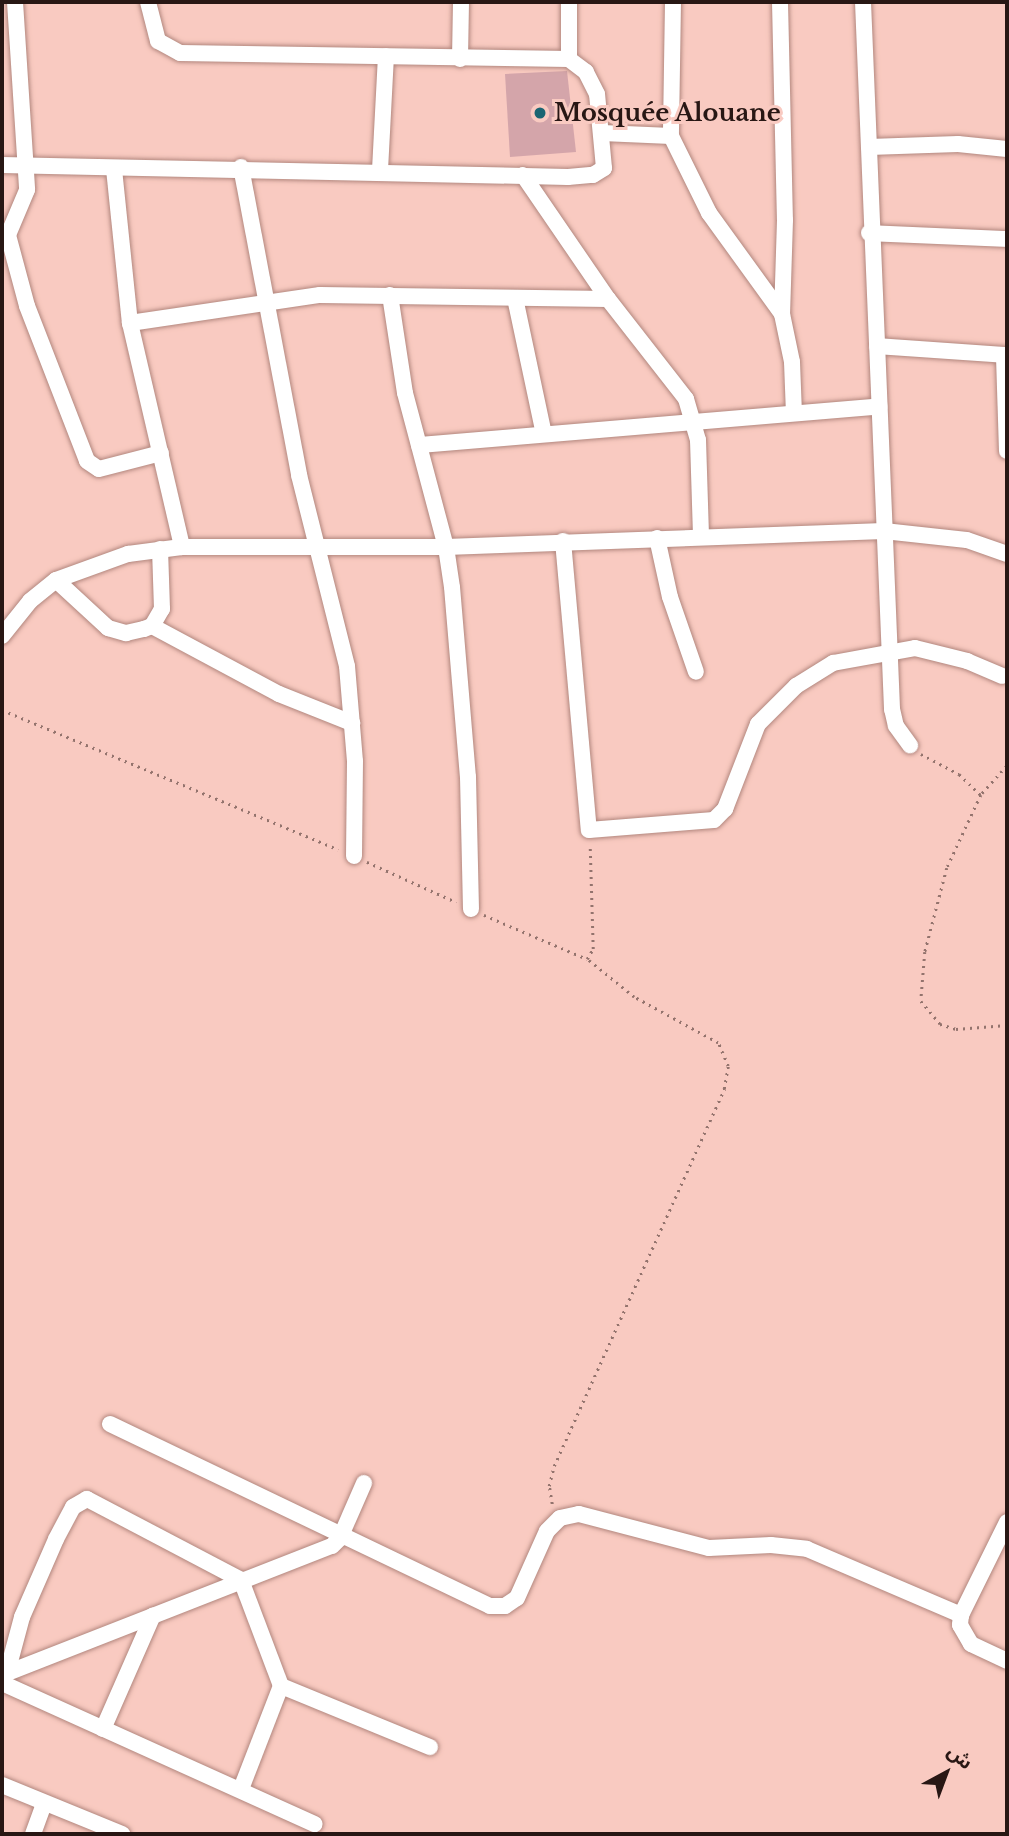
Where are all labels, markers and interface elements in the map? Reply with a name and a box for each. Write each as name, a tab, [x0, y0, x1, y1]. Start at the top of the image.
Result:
place label: Mosquée Alouane	[554, 99, 782, 127]
marker: Mosquée Alouane	[532, 105, 548, 121]
north arrow	[911, 1738, 981, 1808]
text: ش	[943, 1740, 977, 1774]

